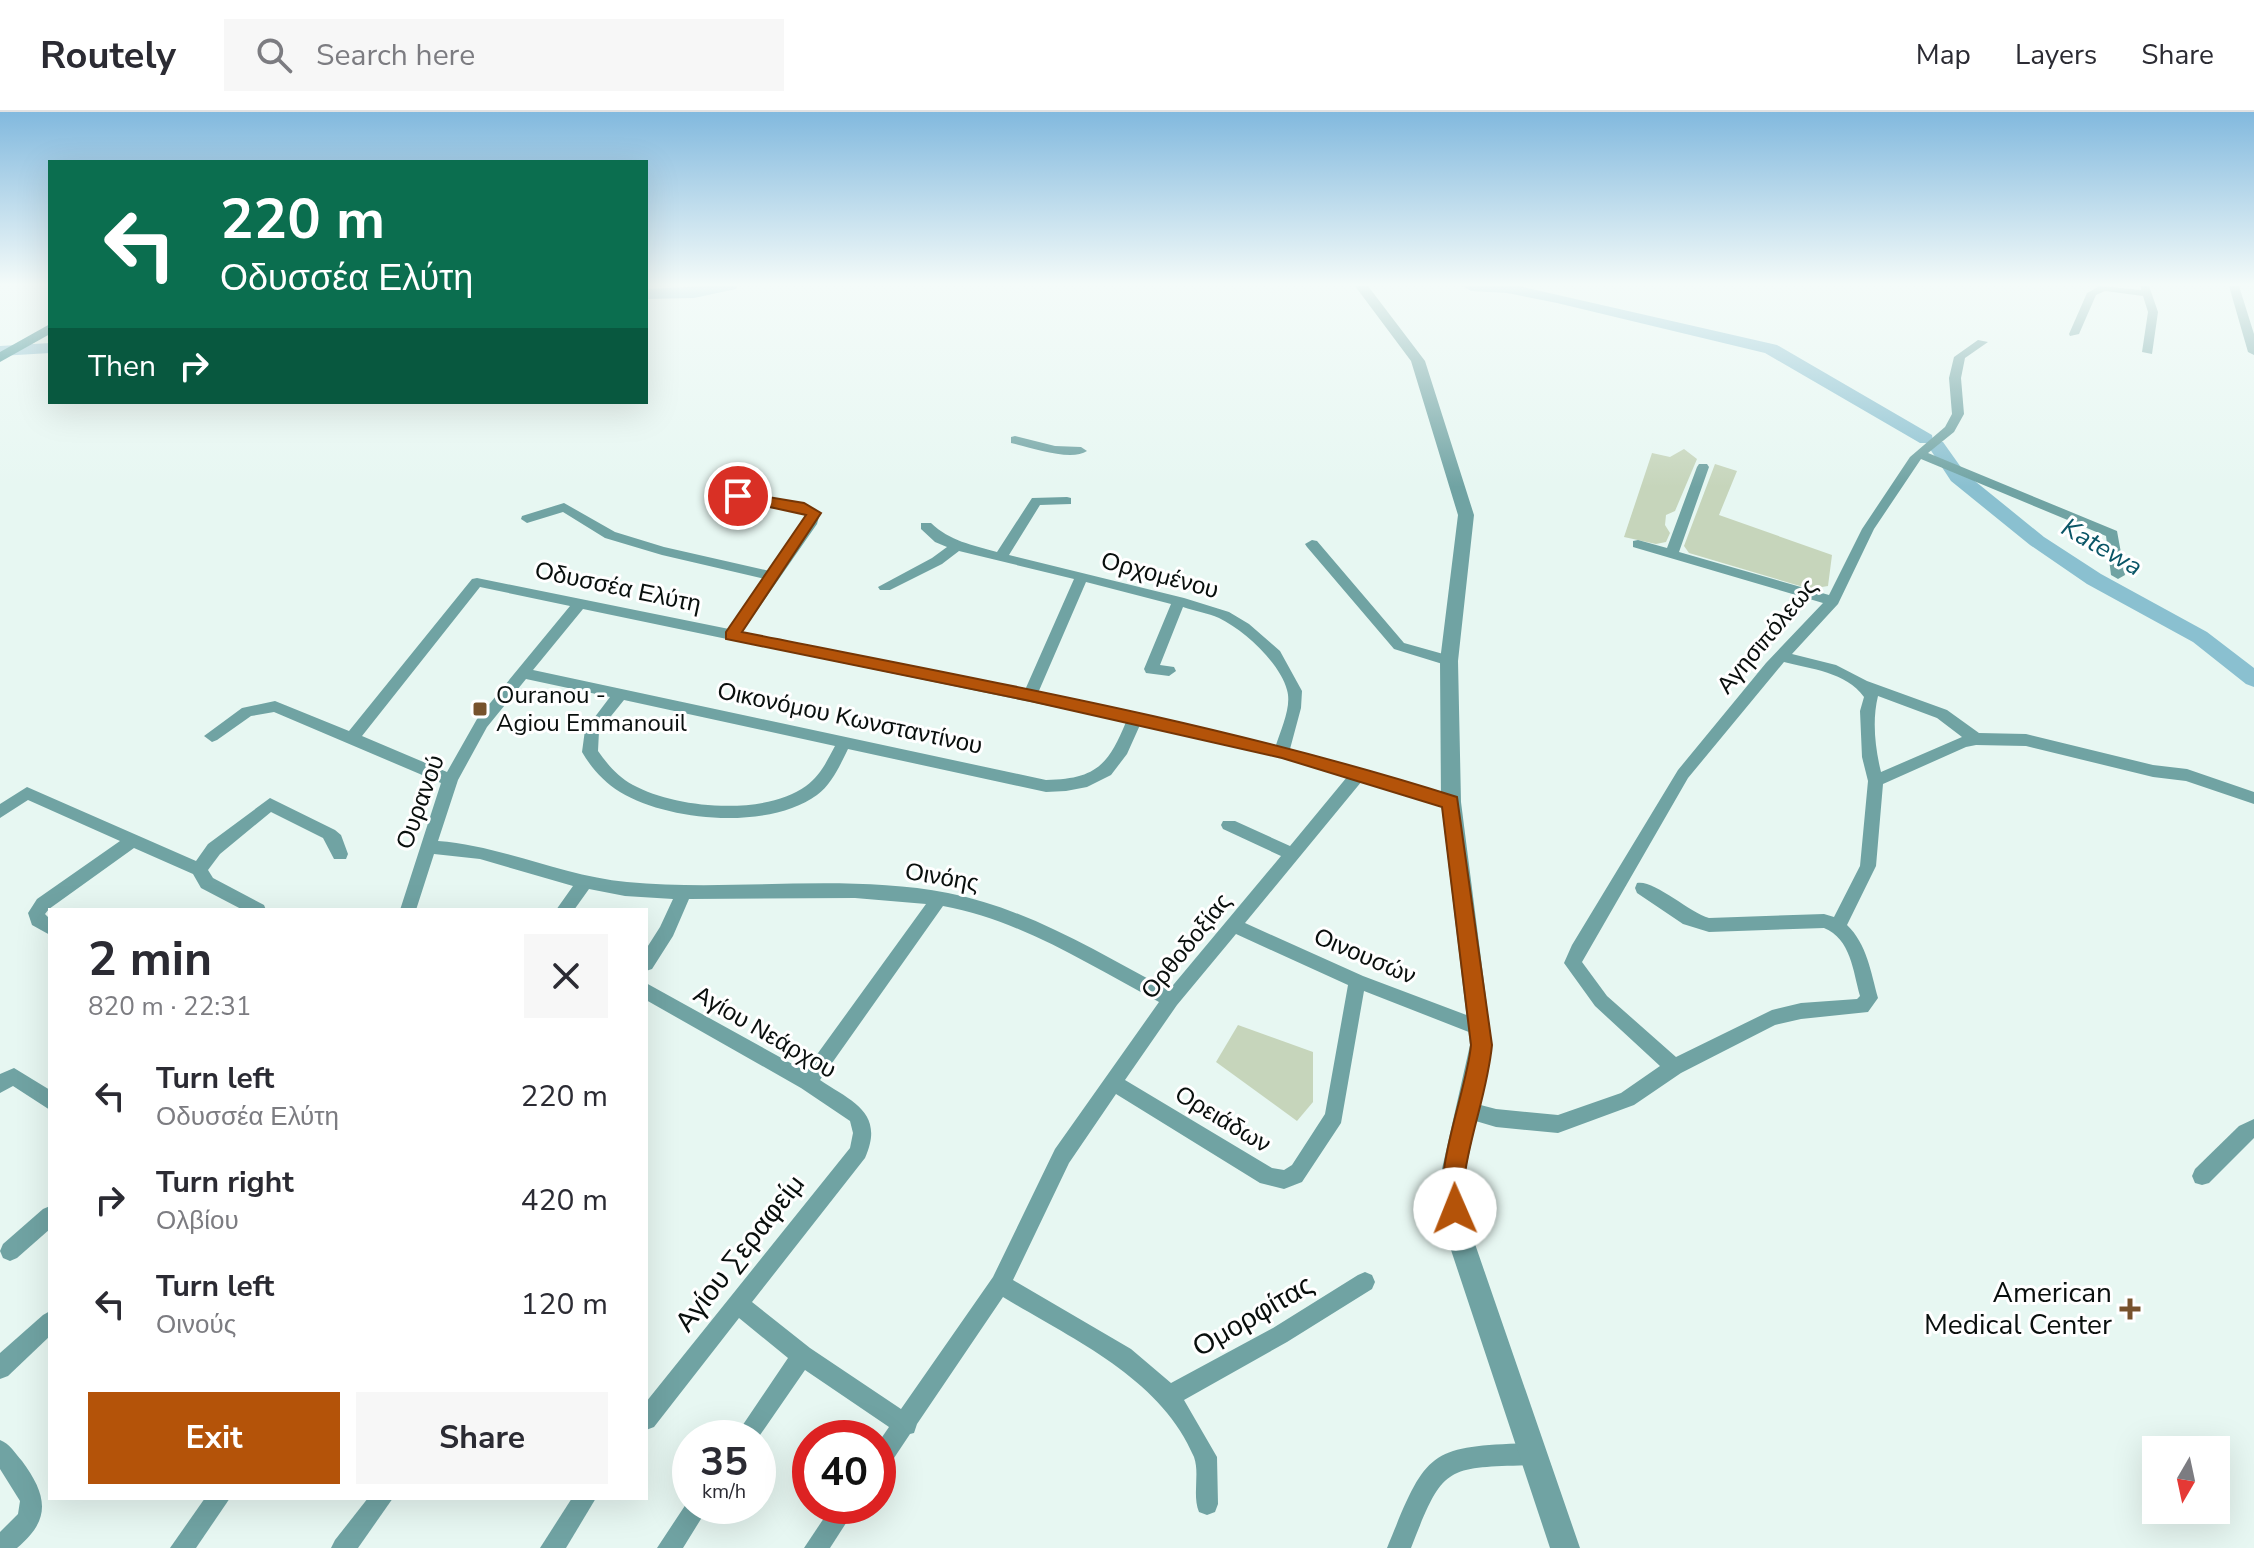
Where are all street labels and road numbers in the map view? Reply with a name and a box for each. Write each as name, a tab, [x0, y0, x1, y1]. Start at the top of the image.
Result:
street label: Ορχομένου	[1098, 544, 1222, 606]
street label: Οδυσσέα Ελύτη	[532, 554, 704, 620]
street label: Αγησιπόλεως	[1709, 572, 1825, 700]
street label: Οικονόμου Κωνσταντίνου	[715, 674, 985, 762]
street label: Ουρανού	[388, 751, 452, 853]
street label: Οινόης	[903, 855, 981, 899]
street label: Ορθοδοξίας	[1134, 886, 1238, 1006]
street label: Οινουσών	[1309, 920, 1421, 992]
street label: Αγίου Νεάρχου	[688, 978, 842, 1086]
street label: Ορειάδων	[1169, 1078, 1277, 1160]
street label: Αγίου Σεραφείμ	[666, 1166, 814, 1340]
street label: Ομορφίτας	[1186, 1266, 1320, 1366]

